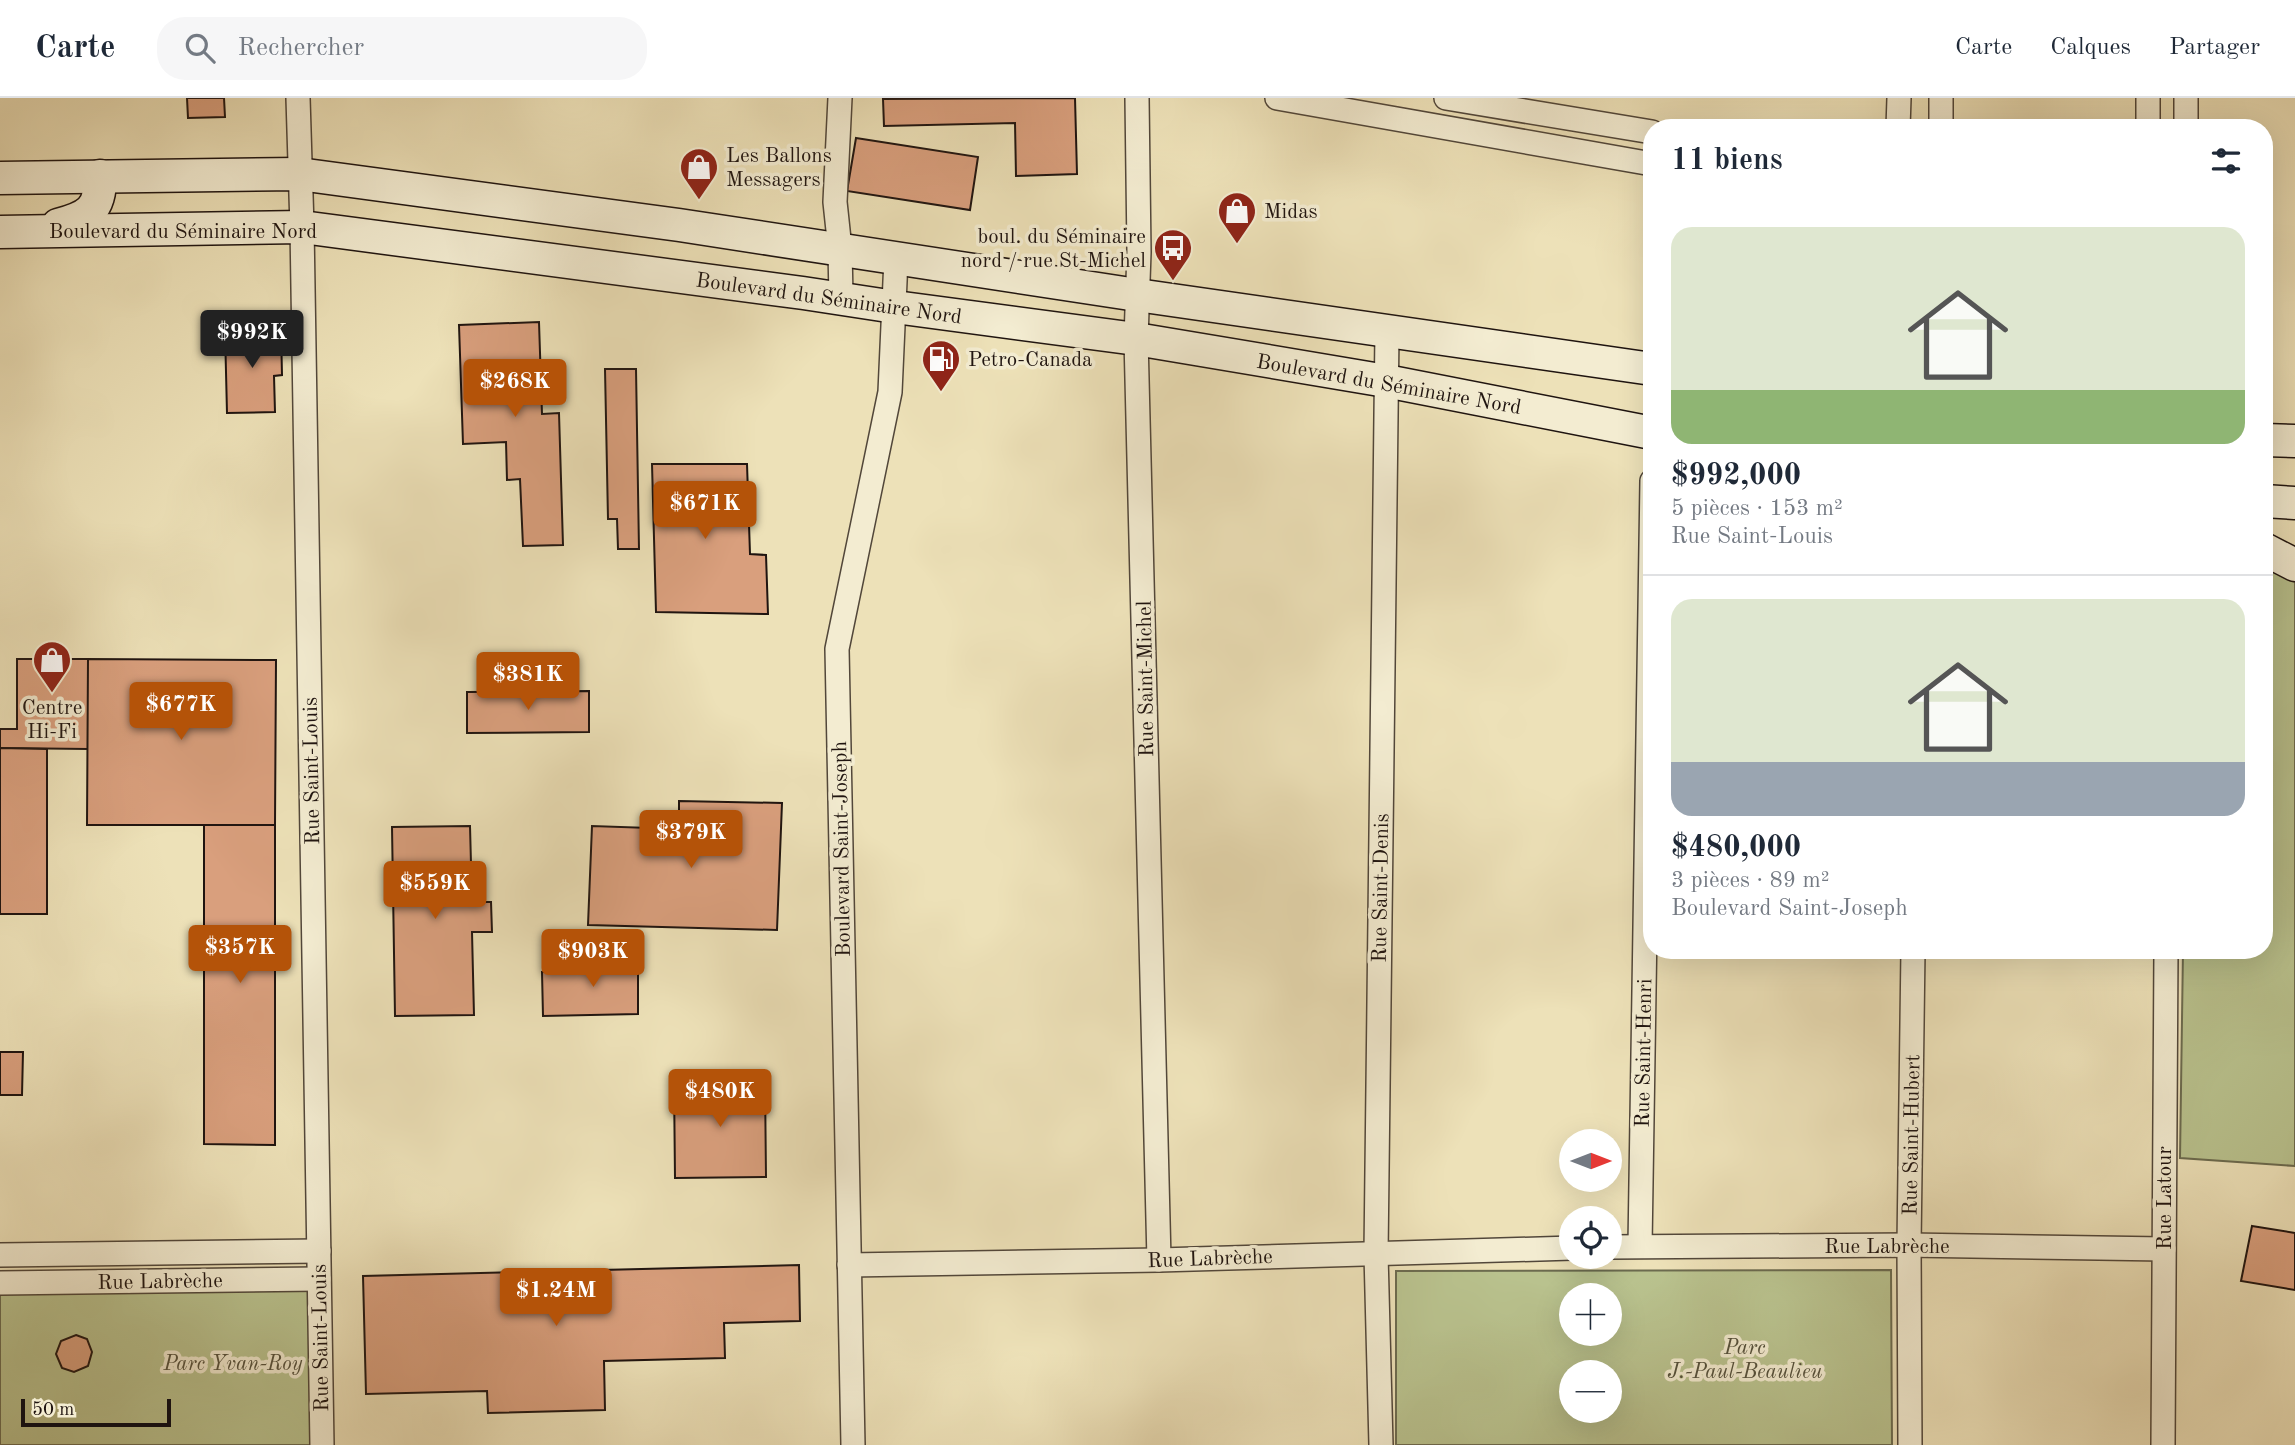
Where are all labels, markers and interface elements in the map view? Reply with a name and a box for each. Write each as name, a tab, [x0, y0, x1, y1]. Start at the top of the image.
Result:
search box	[157, 17, 647, 80]
icon: search	[181, 29, 219, 67]
text: Carte	[35, 32, 115, 65]
text: Rechercher	[237, 35, 364, 61]
text: Carte	[1955, 36, 2012, 60]
text: Calques	[2050, 36, 2131, 60]
text: Partager	[2169, 36, 2260, 60]
icon: filters	[2207, 142, 2245, 180]
shop icon: Les Ballons Messagers	[678, 146, 720, 201]
place label: Les Ballons Messagers	[726, 146, 832, 191]
text: 11 biens	[1671, 146, 1783, 176]
shop icon: Midas	[1216, 190, 1258, 245]
place label: Midas	[1264, 202, 1318, 223]
street label: Boulevard du Séminaire Nord	[49, 222, 317, 243]
place label: boul. du Séminaire nord / rue St-Michel	[961, 227, 1146, 272]
bus stop icon: boul. du Séminaire nord / rue St-Michel	[1152, 227, 1194, 282]
street label: Boulevard du Séminaire Nord	[694, 270, 963, 329]
icon: home	[1895, 272, 2021, 398]
pin: $992K	[203, 310, 301, 370]
text: $992K	[216, 321, 288, 344]
fuel station icon: Petro-Canada	[920, 338, 962, 393]
place label: Petro-Canada	[968, 350, 1093, 371]
street label: Boulevard du Séminaire Nord	[1255, 352, 1523, 419]
pin: $268K	[466, 360, 564, 419]
text: $268K	[479, 370, 551, 393]
text: $992,000	[1671, 461, 1801, 491]
pin: $671K	[656, 482, 754, 541]
text: $671K	[669, 492, 741, 515]
text: 5 pièces · 153 m²	[1671, 497, 1843, 520]
text: Rue Saint-Louis	[1671, 525, 1833, 548]
street label: Rue Saint-Michel	[1135, 600, 1158, 757]
shop icon: Centre Hi-Fi	[31, 639, 73, 694]
icon: home	[1895, 644, 2021, 770]
pin: $381K	[479, 652, 577, 712]
text: $381K	[492, 663, 564, 686]
pin: $677K	[132, 682, 230, 742]
text: $677K	[145, 693, 217, 716]
street label: Rue Saint-Louis	[301, 697, 324, 845]
place label: Centre Hi-Fi	[22, 698, 82, 743]
street label: Boulevard Saint-Joseph	[830, 741, 855, 957]
pin: $379K	[642, 810, 740, 870]
street label: Rue Saint-Denis	[1370, 813, 1393, 963]
text: $379K	[655, 821, 727, 844]
text: $480,000	[1671, 833, 1801, 863]
pin: $559K	[386, 862, 484, 921]
text: 3 pièces · 89 m²	[1671, 869, 1830, 892]
text: $559K	[399, 872, 471, 895]
text: Boulevard Saint-Joseph	[1671, 897, 1908, 920]
pin: $357K	[191, 926, 289, 985]
pin: $903K	[544, 930, 642, 989]
text: $357K	[204, 936, 276, 959]
text: $903K	[557, 940, 629, 963]
street label: Rue Saint-Henri	[1633, 978, 1656, 1128]
street label: Rue Saint-Hubert	[1901, 1054, 1924, 1216]
pin: $480K	[671, 1070, 769, 1129]
text: $480K	[684, 1080, 756, 1103]
north arrow	[1559, 1129, 1622, 1192]
map controls	[1559, 1129, 1622, 1423]
street label: Rue Latour	[2155, 1146, 2176, 1250]
button: locate	[1559, 1206, 1622, 1269]
street label: Rue Labrèche	[1824, 1237, 1950, 1258]
street label: Rue Labrèche	[1147, 1247, 1273, 1272]
street label: Rue Saint-Louis	[310, 1264, 333, 1412]
pin: $1.24M	[499, 1268, 613, 1328]
street label: Rue Labrèche	[97, 1271, 223, 1294]
text: $1.24M	[516, 1279, 596, 1302]
button: +	[1559, 1283, 1622, 1346]
park label: Parc J.-Paul-Beaulieu	[1667, 1338, 1823, 1383]
park label: Parc Yvan-Roy	[162, 1354, 303, 1375]
button: −	[1559, 1360, 1622, 1423]
scale bar	[21, 1396, 172, 1428]
text: 50 m	[32, 1401, 74, 1420]

